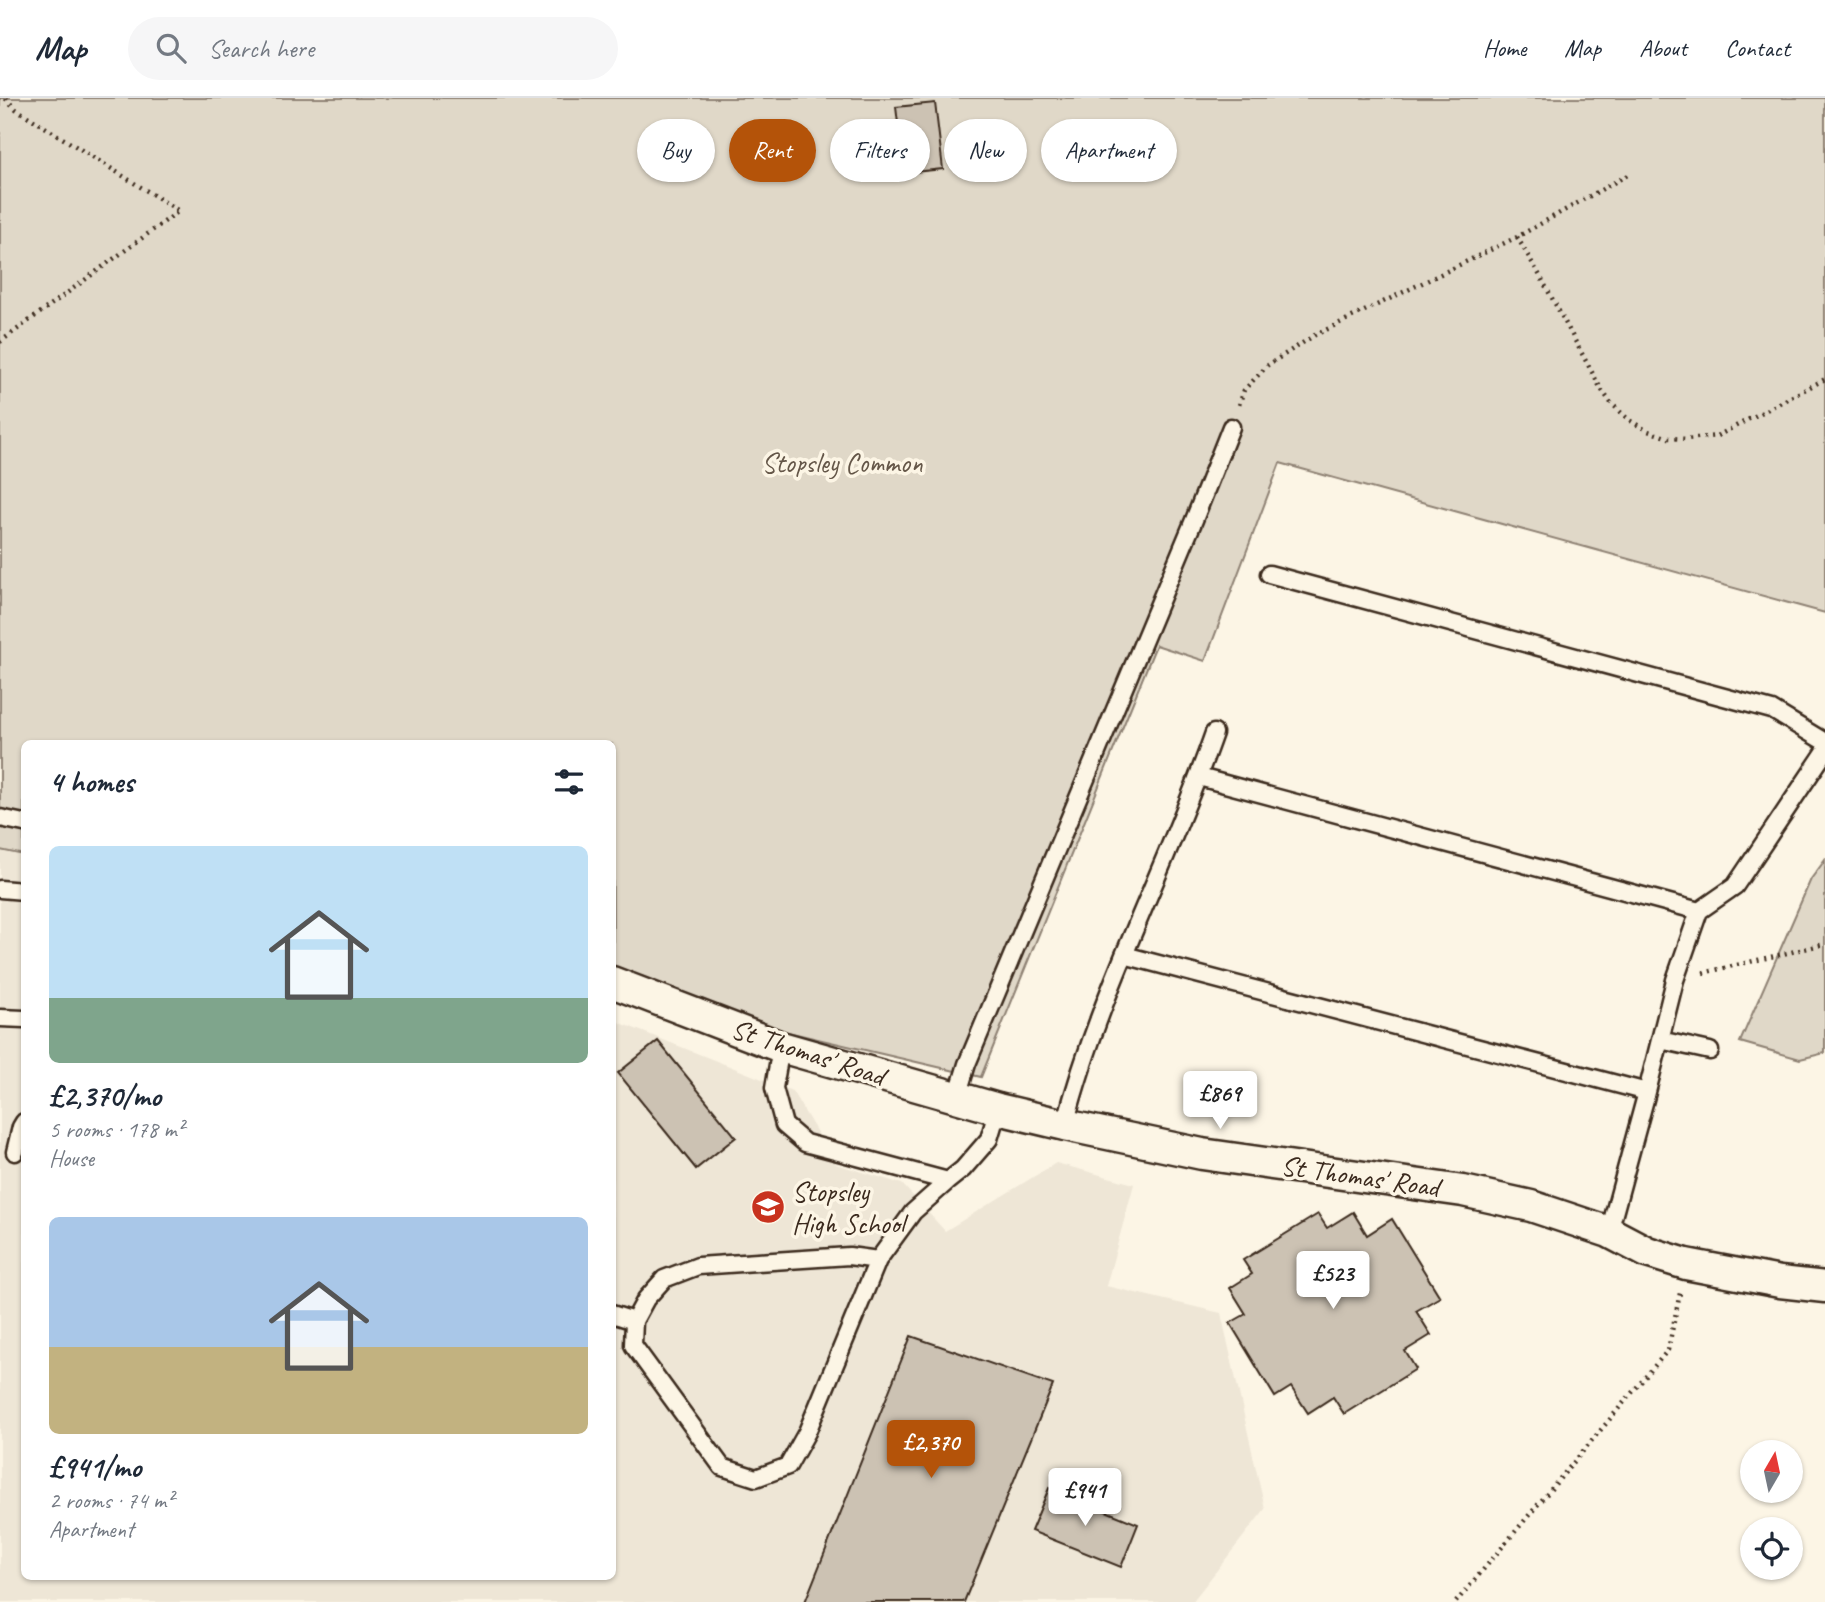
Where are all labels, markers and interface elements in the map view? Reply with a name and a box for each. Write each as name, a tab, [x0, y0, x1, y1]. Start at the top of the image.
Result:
search box	[128, 17, 618, 80]
text: Map	[35, 27, 86, 69]
icon: search	[152, 29, 190, 67]
text: Search here	[208, 32, 314, 65]
text: Home	[1483, 33, 1526, 63]
text: Map	[1564, 33, 1601, 63]
text: About	[1639, 33, 1687, 63]
text: Contact	[1725, 33, 1790, 63]
chip: Buy	[637, 119, 715, 182]
chip: Rent	[729, 119, 816, 182]
chip: Filters	[830, 119, 930, 182]
chip: New	[944, 119, 1027, 182]
chip: Apartment	[1041, 119, 1177, 182]
park label: Stopsley Common	[761, 445, 923, 480]
text: 4 homes	[49, 763, 134, 801]
icon: filters	[550, 763, 588, 801]
icon: home	[256, 892, 382, 1018]
street label: St Thomas' Road	[727, 1011, 893, 1094]
pin: £869	[1179, 1072, 1261, 1131]
text: £2,370/mo	[49, 1077, 161, 1115]
text: £869	[1199, 1079, 1241, 1108]
text: 5 rooms · 178 m²	[49, 1115, 184, 1144]
text: House	[49, 1144, 94, 1173]
street label: St Thomas' Road	[1279, 1148, 1445, 1205]
place label: Stopsley High School	[792, 1174, 910, 1241]
school or university icon: Stopsley High School	[749, 1188, 787, 1226]
pin: £523	[1292, 1252, 1374, 1311]
text: £523	[1312, 1259, 1354, 1288]
icon: home	[256, 1263, 382, 1389]
pin: £2,370	[874, 1420, 988, 1480]
text: £2,370	[903, 1428, 959, 1457]
north arrow	[1740, 1440, 1802, 1503]
map controls	[1740, 1440, 1803, 1580]
text: £941/mo	[49, 1448, 141, 1486]
pin: £941	[1044, 1468, 1126, 1528]
text: £941	[1064, 1476, 1106, 1505]
text: 2 rooms · 74 m²	[49, 1486, 173, 1515]
text: Apartment	[49, 1515, 134, 1544]
button: locate	[1740, 1517, 1803, 1580]

